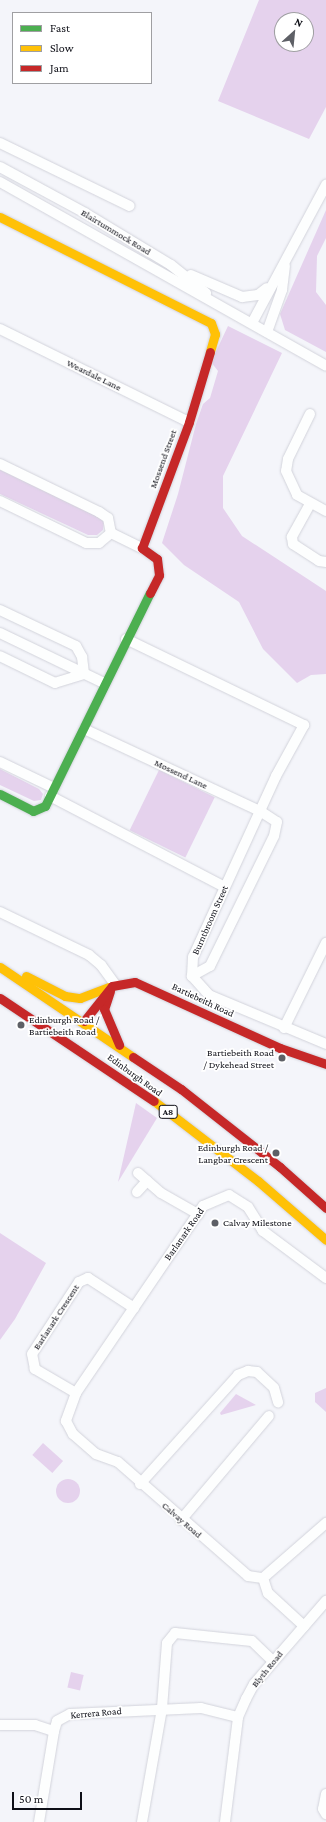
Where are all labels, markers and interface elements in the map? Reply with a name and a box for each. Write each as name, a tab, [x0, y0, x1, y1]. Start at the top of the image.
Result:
legend	[12, 12, 152, 84]
north arrow	[274, 12, 314, 52]
text: N	[293, 15, 305, 29]
text: Fast	[50, 21, 70, 35]
text: Slow	[50, 41, 74, 55]
text: Jam	[50, 61, 69, 75]
street label: Blairtummock Road	[79, 206, 153, 258]
street label: Weardale Lane	[65, 357, 123, 393]
street label: Mossend Street	[147, 428, 179, 490]
street label: Mossend Lane	[152, 756, 210, 792]
street label: Burntbroom Street	[189, 883, 231, 957]
street label: Bartiebeith Road	[170, 980, 236, 1020]
place label: Edinburgh Road / Bartiebeith Road	[29, 1013, 99, 1036]
marker: Edinburgh Road / Bartiebeith Road	[16, 1020, 26, 1030]
place label: Bartiebeith Road / Dykehead Street	[203, 1046, 274, 1070]
street label: Edinburgh Road	[105, 1051, 165, 1099]
marker: Bartiebeith Road / Dykehead Street	[277, 1053, 287, 1063]
road number: A8	[158, 1105, 178, 1119]
place label: Edinburgh Road / Langbar Crescent	[198, 1141, 268, 1164]
marker: Edinburgh Road / Langbar Crescent	[271, 1148, 281, 1158]
street label: Barlanark Road	[162, 1205, 206, 1263]
place label: Calvay Milestone	[223, 1217, 292, 1229]
marker: Calvay Milestone	[210, 1218, 220, 1228]
street label: Barlanark Crescent	[30, 1282, 82, 1352]
street label: Calvay Road	[160, 1499, 204, 1541]
street label: Blyth Road	[249, 1648, 285, 1690]
street label: Kerrera Road	[70, 1705, 122, 1721]
scale bar	[14, 1784, 84, 1810]
text: 50 m	[19, 1792, 43, 1806]

